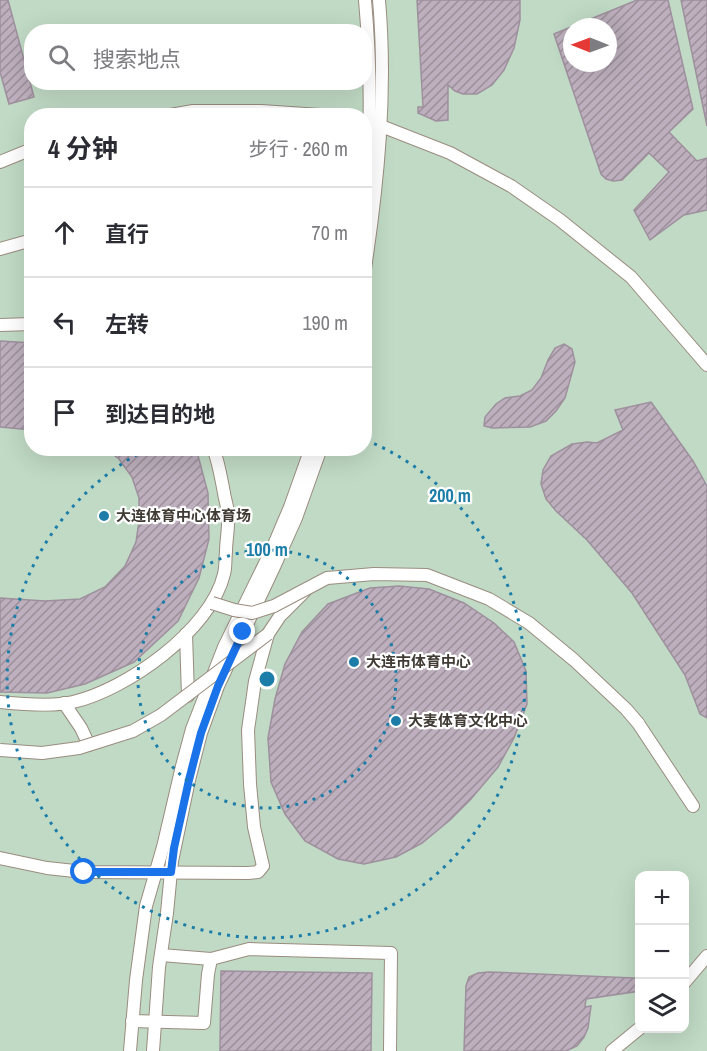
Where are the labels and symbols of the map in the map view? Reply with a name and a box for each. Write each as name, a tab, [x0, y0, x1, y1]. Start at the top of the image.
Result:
north arrow	[563, 18, 617, 72]
text: 200 m	[429, 483, 471, 508]
place label: 大连体育中心体育场	[116, 505, 251, 526]
marker: 大连体育中心体育场	[97, 509, 111, 523]
text: 100 m	[246, 537, 288, 562]
route end	[229, 618, 255, 644]
place label: 大连市体育中心	[366, 651, 471, 672]
marker: 大连市体育中心	[347, 655, 361, 669]
centre of rings	[257, 669, 277, 689]
place label: 大麦体育文化中心	[408, 710, 528, 731]
marker: 大麦体育文化中心	[389, 714, 403, 728]
route start	[70, 858, 96, 884]

